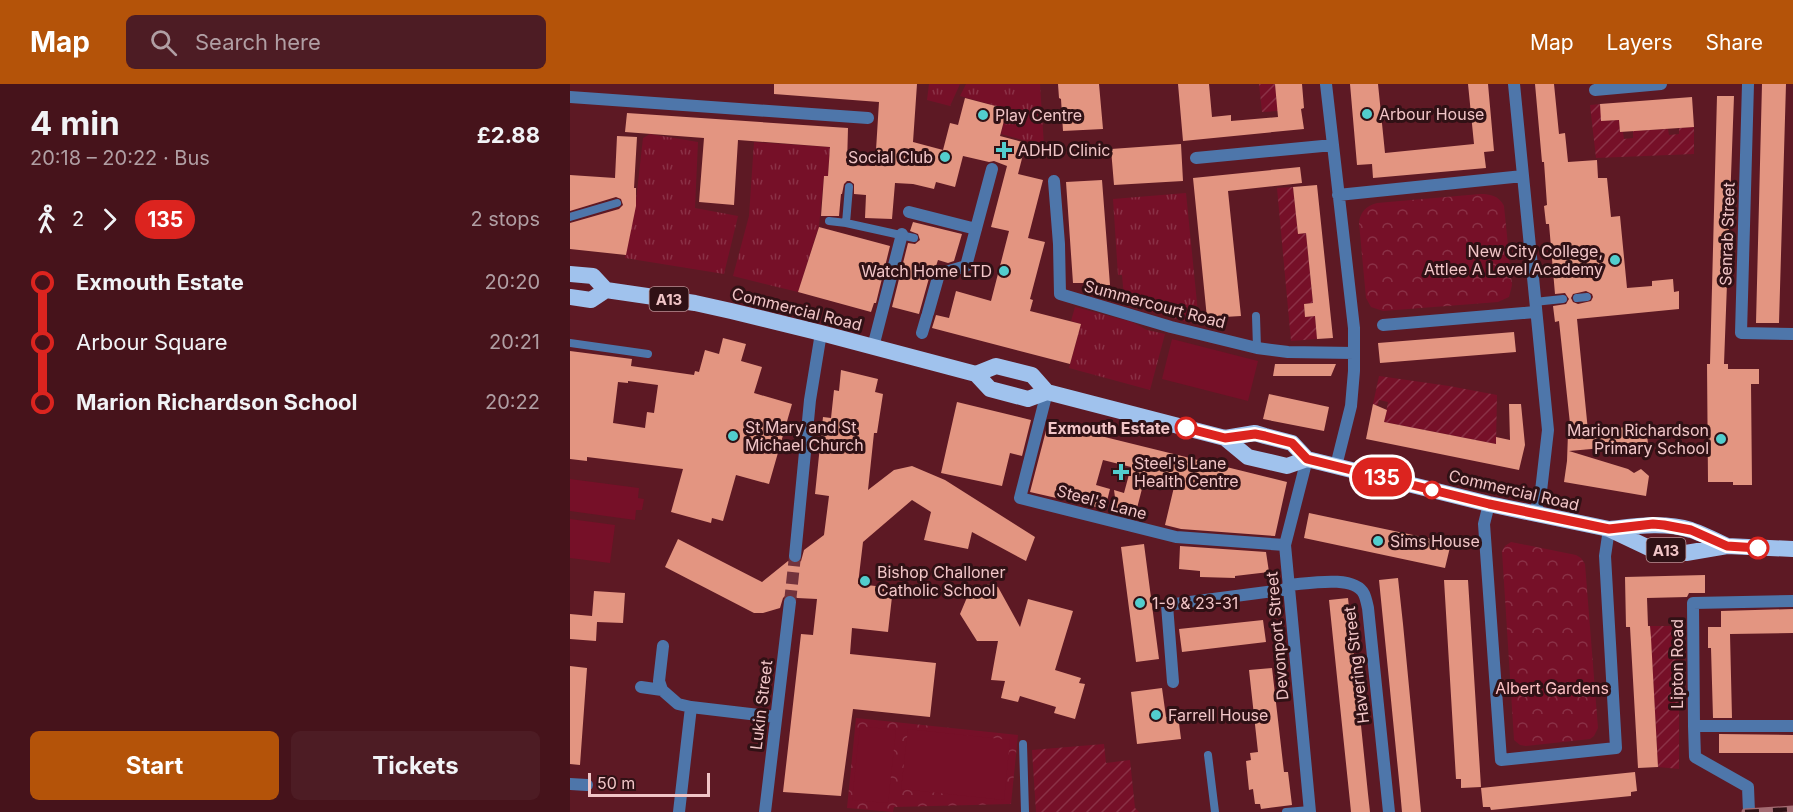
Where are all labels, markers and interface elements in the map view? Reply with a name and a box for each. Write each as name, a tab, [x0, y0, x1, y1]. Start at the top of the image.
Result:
search box	[126, 15, 546, 69]
text: Map	[30, 25, 90, 59]
icon: search	[147, 26, 180, 59]
text: Search here	[195, 29, 321, 55]
text: Map	[1530, 30, 1574, 55]
text: Layers	[1607, 30, 1673, 55]
text: Share	[1706, 30, 1763, 55]
text: 4 min	[30, 103, 120, 143]
place label: Arbour House	[1379, 104, 1484, 124]
place label: Play Centre	[995, 105, 1082, 125]
marker: Arbour House	[1360, 107, 1374, 121]
marker: Play Centre	[976, 108, 990, 122]
text: £2.88	[477, 122, 540, 148]
place label: ADHD Clinic	[1018, 140, 1110, 160]
marker: ADHD Clinic	[995, 141, 1013, 159]
text: 20:18 – 20:22 · Bus	[30, 146, 210, 170]
place label: Social Club	[848, 147, 933, 167]
marker: Social Club	[938, 150, 952, 164]
street label: Senrab Street	[1715, 182, 1739, 286]
icon: walk	[30, 203, 63, 236]
icon: forward	[93, 203, 126, 236]
text: 2	[72, 207, 84, 231]
text: 135	[147, 207, 183, 232]
text: 2 stops	[470, 207, 540, 231]
place label: New City College, Attlee A Level Academy	[1424, 241, 1603, 279]
marker: New City College, Attlee A Level Academy	[1608, 253, 1622, 267]
place label: Watch Home LTD	[861, 261, 992, 281]
marker: Watch Home LTD	[997, 264, 1011, 278]
text: Exmouth Estate	[76, 269, 244, 295]
text: 20:20	[485, 270, 540, 294]
street label: Summercourt Road	[1082, 275, 1228, 333]
street label: Commercial Road	[730, 283, 864, 335]
road number: A13	[650, 287, 688, 311]
text: Arbour Square	[76, 329, 228, 355]
text: 20:21	[489, 330, 540, 354]
text: Marion Richardson School	[76, 389, 358, 415]
text: 20:22	[485, 390, 540, 414]
place label: St Mary and St Michael Church	[745, 417, 864, 455]
marker: Exmouth Estate	[1175, 417, 1197, 439]
place label: Exmouth Estate	[1048, 418, 1170, 438]
place label: Marion Richardson Primary School	[1567, 420, 1709, 458]
marker: St Mary and St Michael Church	[726, 429, 740, 443]
marker: Marion Richardson Primary School	[1714, 432, 1728, 446]
place label: Steel's Lane Health Centre	[1134, 453, 1238, 491]
line badge: 135	[1348, 458, 1416, 496]
marker: Steel's Lane Health Centre	[1112, 463, 1130, 481]
text: 135	[1364, 465, 1400, 490]
street label: Commercial Road	[1447, 465, 1581, 515]
street label: Steel's Lane	[1055, 480, 1149, 524]
unlabelled marker	[1423, 481, 1441, 499]
place label: Sims House	[1390, 531, 1480, 551]
marker: Sims House	[1371, 534, 1385, 548]
unlabelled marker	[1747, 537, 1769, 559]
road number: A13	[1646, 538, 1686, 562]
place label: Bishop Challoner Catholic School	[877, 562, 1005, 600]
street label: Devonport Street	[1261, 571, 1293, 701]
marker: Bishop Challoner Catholic School	[858, 574, 872, 588]
place label: 1-9 & 23-31	[1152, 593, 1238, 613]
marker: 1-9 & 23-31	[1133, 596, 1147, 610]
street label: Havering Street	[1339, 605, 1373, 725]
street label: Lipton Road	[1667, 619, 1687, 709]
street label: Lukin Street	[746, 659, 776, 751]
park label: Albert Gardens	[1495, 678, 1609, 698]
place label: Farrell House	[1168, 705, 1268, 725]
marker: Farrell House	[1149, 708, 1163, 722]
button: Start	[30, 731, 279, 800]
button: Tickets	[291, 731, 540, 800]
scale bar	[588, 770, 710, 798]
text: 50 m	[597, 773, 635, 793]

